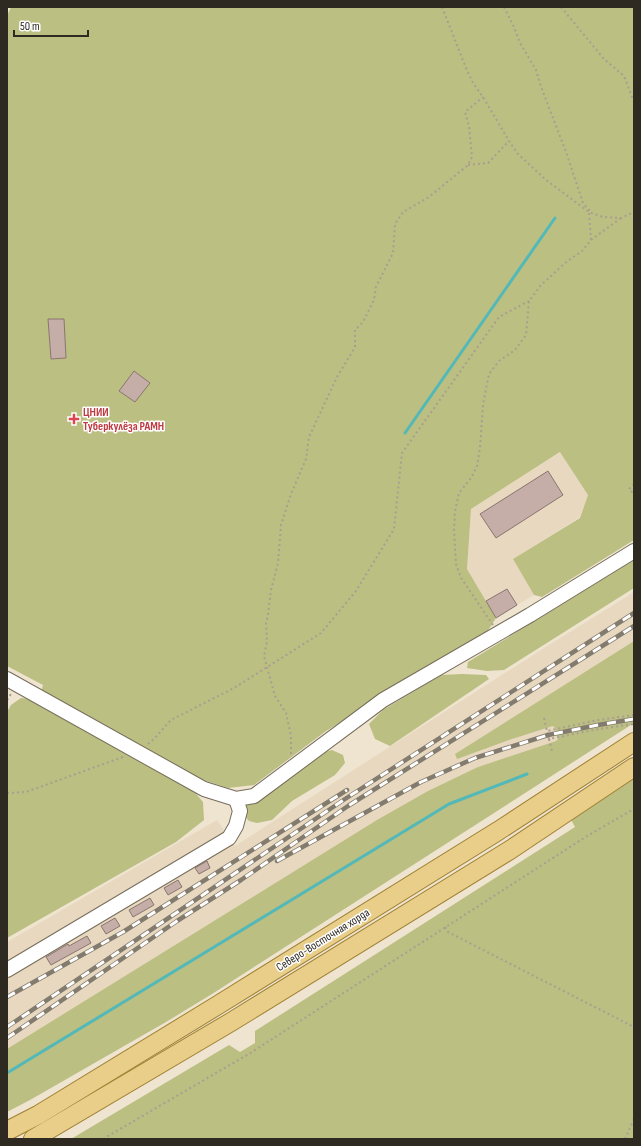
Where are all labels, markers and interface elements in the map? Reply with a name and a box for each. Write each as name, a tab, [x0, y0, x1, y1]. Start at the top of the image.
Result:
scale bar	[14, 12, 88, 38]
text: 50 m	[20, 19, 40, 34]
place label: ЦНИИ Туберкулёза РАМН	[83, 405, 164, 434]
marker: ЦНИИ Туберкулёза РАМН	[68, 413, 80, 425]
street label: Северо-Восточная хорда	[274, 905, 373, 975]

